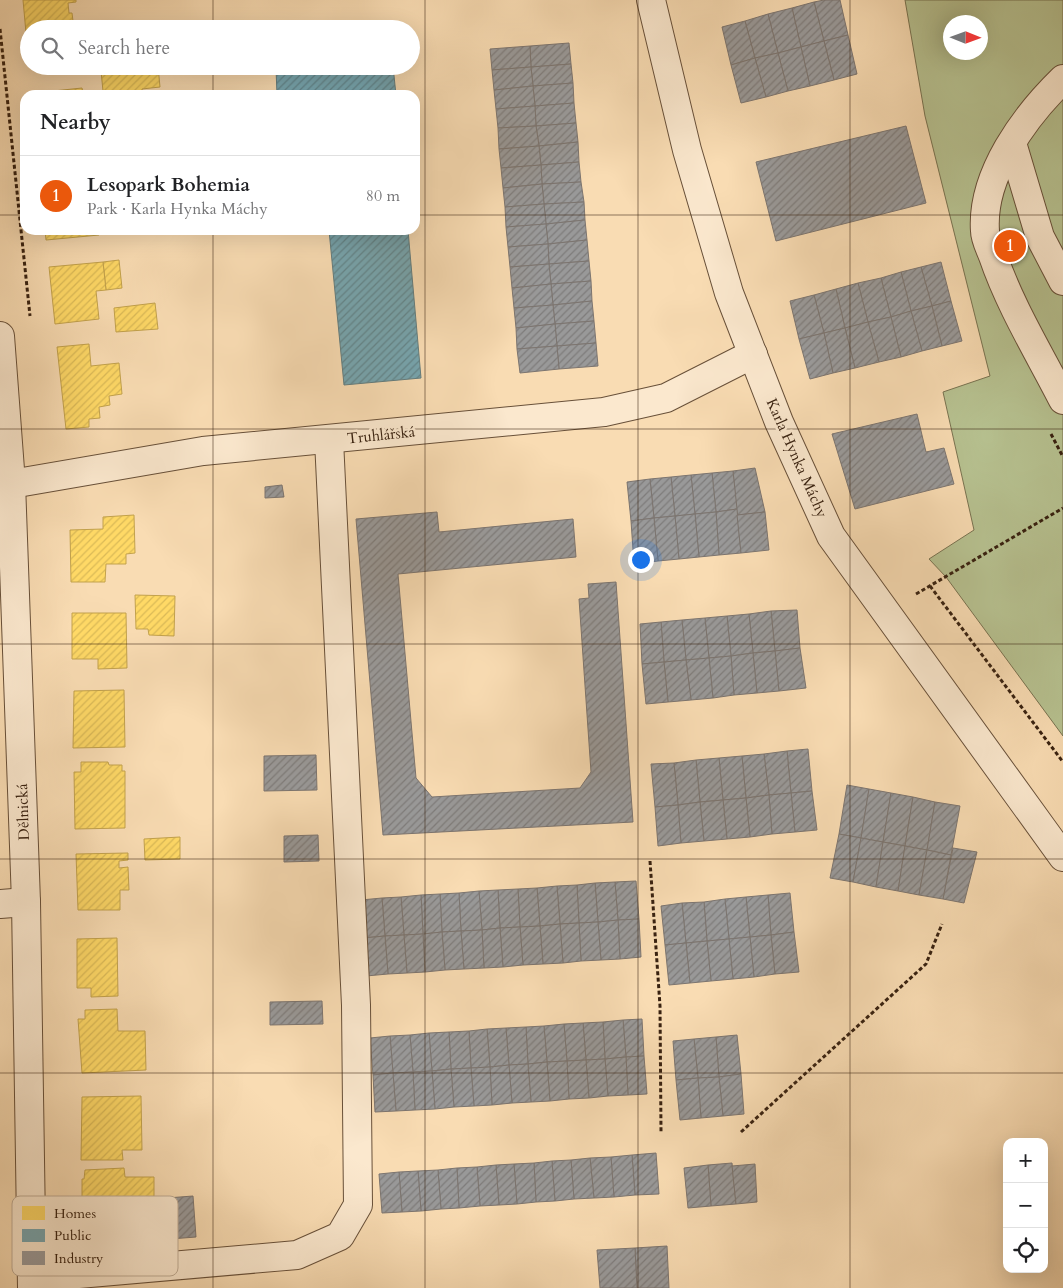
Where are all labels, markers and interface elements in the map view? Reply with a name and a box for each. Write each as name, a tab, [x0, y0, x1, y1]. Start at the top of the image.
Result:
north arrow	[943, 15, 988, 60]
search box	[20, 20, 420, 75]
icon: search	[38, 34, 66, 62]
text: Search here	[78, 35, 170, 61]
text: Nearby	[40, 108, 111, 137]
text: Lesopark Bohemia	[87, 172, 250, 198]
text: 1	[52, 185, 60, 207]
text: 80 m	[366, 185, 400, 207]
text: Park · Karla Hynka Máchy	[87, 198, 268, 220]
pin: 1	[994, 227, 1026, 265]
street label: Karla Hynka Máchy	[762, 395, 832, 521]
street label: Truhlářská	[346, 421, 416, 449]
your location	[628, 547, 654, 573]
street label: Dělnická	[12, 783, 34, 841]
map controls	[1003, 1138, 1048, 1273]
button: +	[1003, 1138, 1048, 1183]
button: −	[1003, 1183, 1048, 1228]
legend	[12, 1196, 178, 1276]
text: Homes	[54, 1204, 96, 1223]
text: Public	[54, 1226, 91, 1245]
button: locate	[1003, 1228, 1048, 1273]
text: Industry	[54, 1249, 104, 1268]

